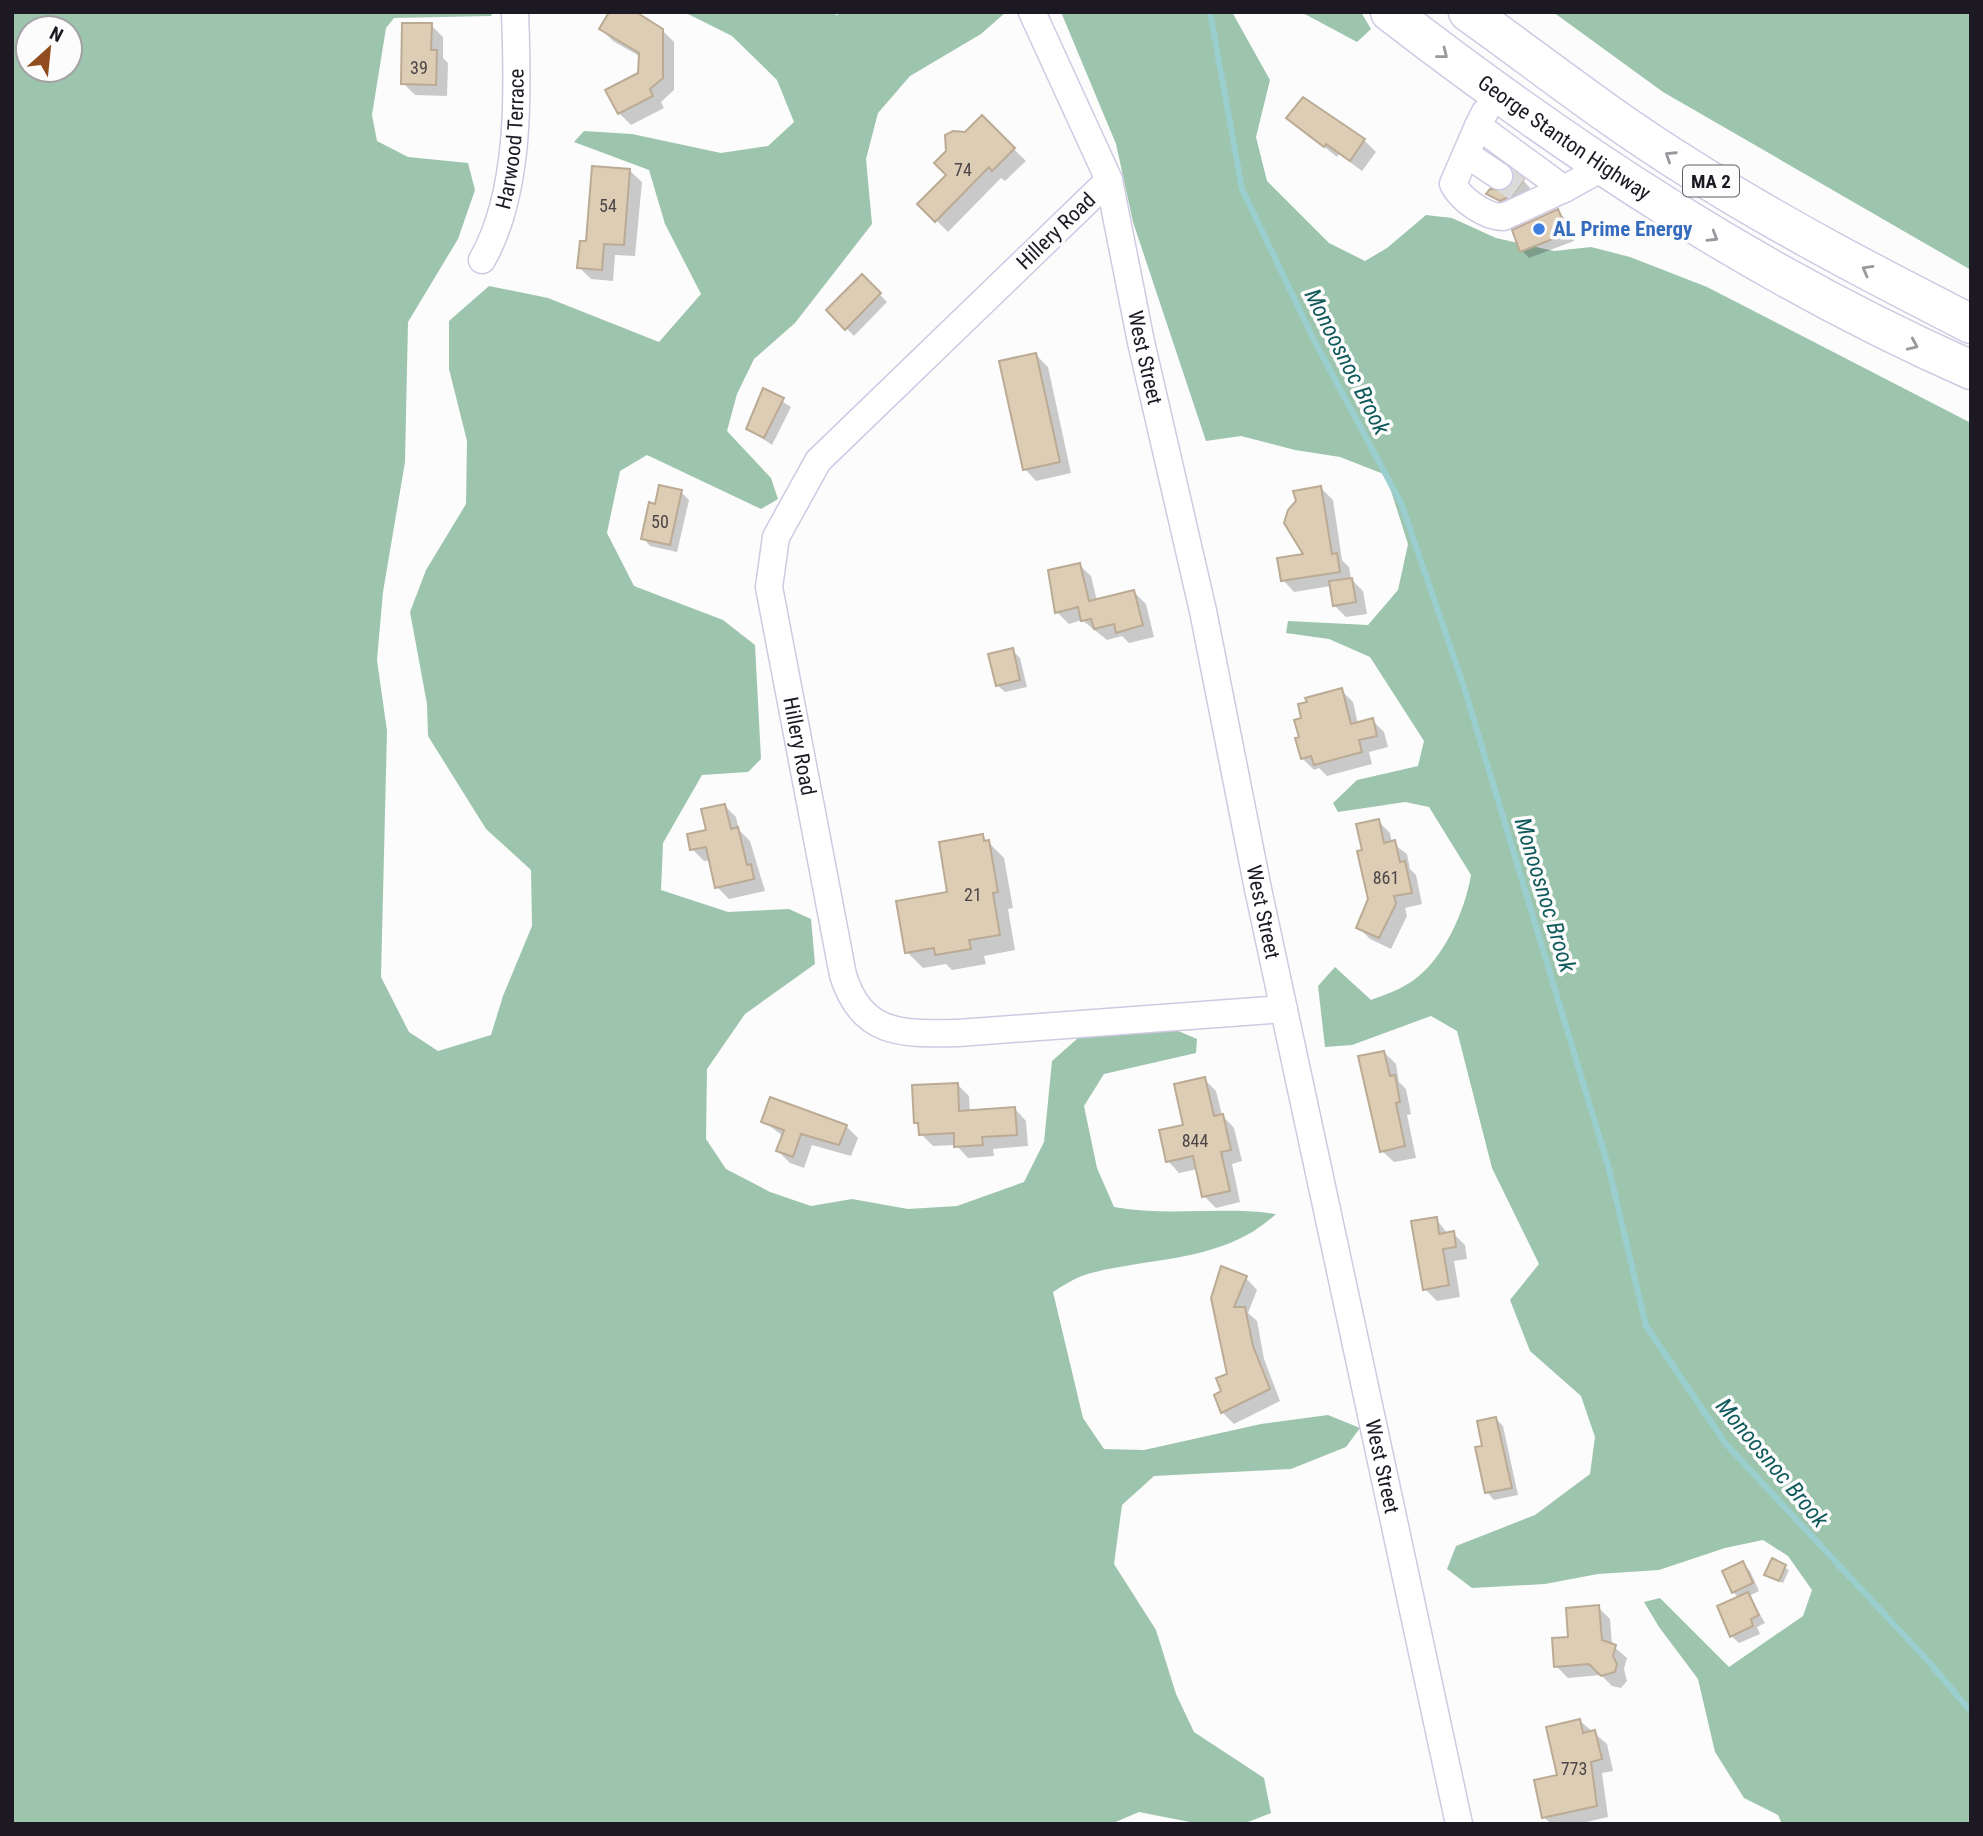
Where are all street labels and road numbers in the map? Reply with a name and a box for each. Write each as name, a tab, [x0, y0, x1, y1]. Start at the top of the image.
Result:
street label: Harwood Terrace	[491, 69, 529, 212]
street label: George Stanton Highway	[1473, 70, 1655, 205]
road number: MA 2	[1683, 166, 1739, 196]
street label: Hillery Road	[1012, 188, 1100, 274]
street label: West Street	[1123, 309, 1167, 407]
street label: Hillery Road	[778, 695, 821, 798]
street label: West Street	[1242, 863, 1285, 961]
street label: West Street	[1360, 1417, 1404, 1516]

